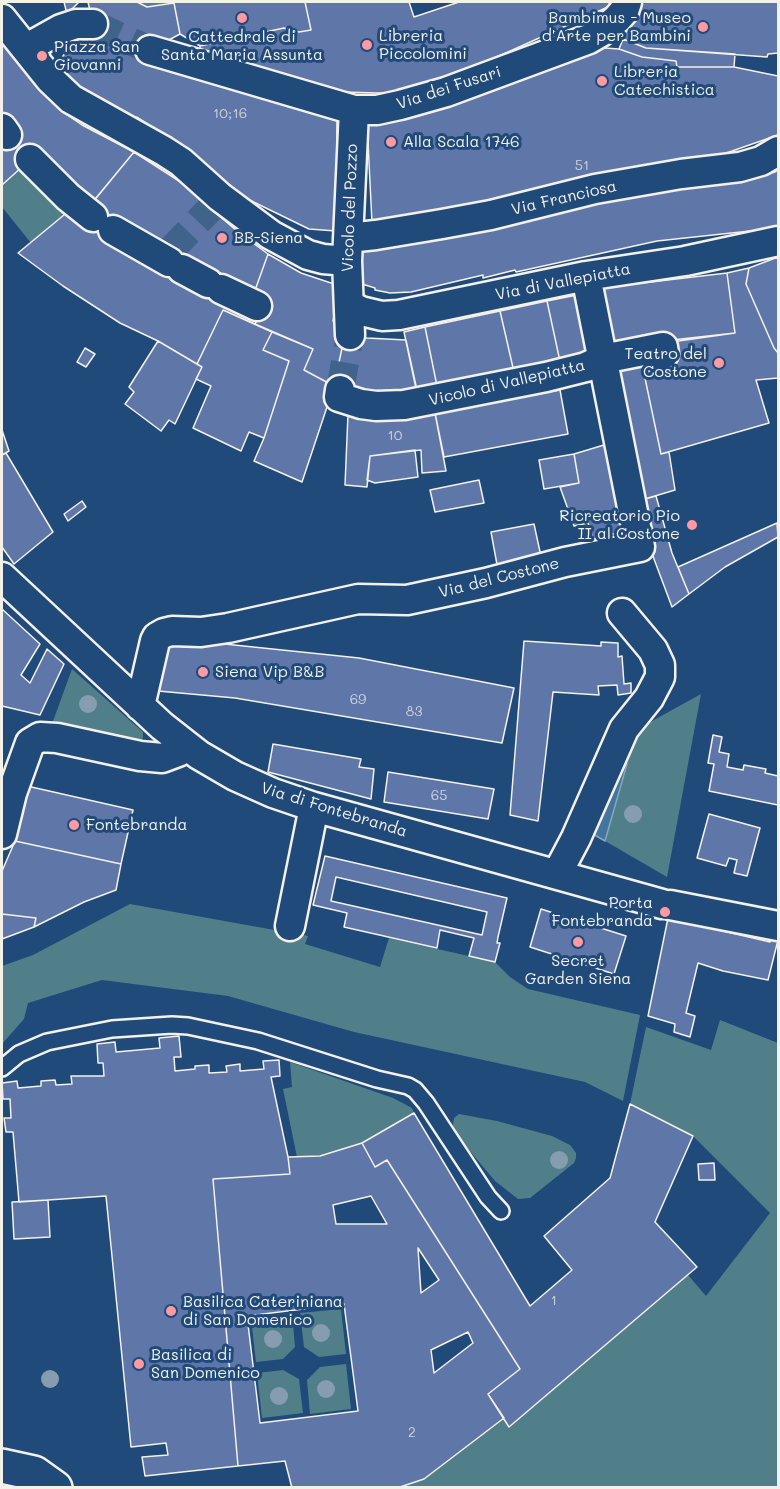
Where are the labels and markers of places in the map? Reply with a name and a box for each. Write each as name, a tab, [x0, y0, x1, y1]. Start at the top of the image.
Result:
place label: Bambimus - Museo d'Arte per Bambini	[542, 8, 691, 46]
marker: Cattedrale di Santa Maria Assunta	[235, 11, 249, 25]
marker: Bambimus - Museo d'Arte per Bambini	[696, 20, 710, 34]
place label: Libreria Piccolomini	[379, 26, 467, 64]
place label: Cattedrale di Santa Maria Assunta	[161, 27, 323, 65]
place label: Piazza San Giovanni	[54, 37, 139, 75]
marker: Libreria Piccolomini	[360, 38, 374, 52]
marker: Piazza San Giovanni	[35, 49, 49, 63]
place label: Libreria Catechistica	[614, 62, 715, 100]
marker: Libreria Catechistica	[595, 74, 609, 88]
place label: Alla Scala 1746	[403, 132, 520, 152]
marker: Alla Scala 1746	[384, 135, 398, 149]
place label: BB-Siena	[234, 228, 303, 248]
marker: BB-Siena	[215, 231, 229, 245]
place label: Teatro del Costone	[624, 344, 707, 382]
marker: Teatro del Costone	[712, 356, 726, 370]
place label: Ricreatorio Pio II al Costone	[559, 506, 680, 544]
marker: Ricreatorio Pio II al Costone	[685, 518, 699, 532]
place label: Siena Vip B&B	[215, 662, 324, 682]
marker: Siena Vip B&B	[196, 665, 210, 679]
place label: Fontebranda	[86, 815, 187, 835]
marker: Fontebranda	[67, 818, 81, 832]
place label: Porta Fontebranda	[552, 893, 653, 931]
marker: Porta Fontebranda	[658, 905, 672, 919]
marker: Secret Garden Siena	[571, 935, 585, 949]
place label: Secret Garden Siena	[525, 951, 631, 989]
place label: Basilica Cateriniana di San Domenico	[183, 1292, 343, 1330]
marker: Basilica Cateriniana di San Domenico	[164, 1304, 178, 1318]
place label: Basilica di San Domenico	[151, 1345, 260, 1383]
marker: Basilica di San Domenico	[132, 1357, 146, 1371]

